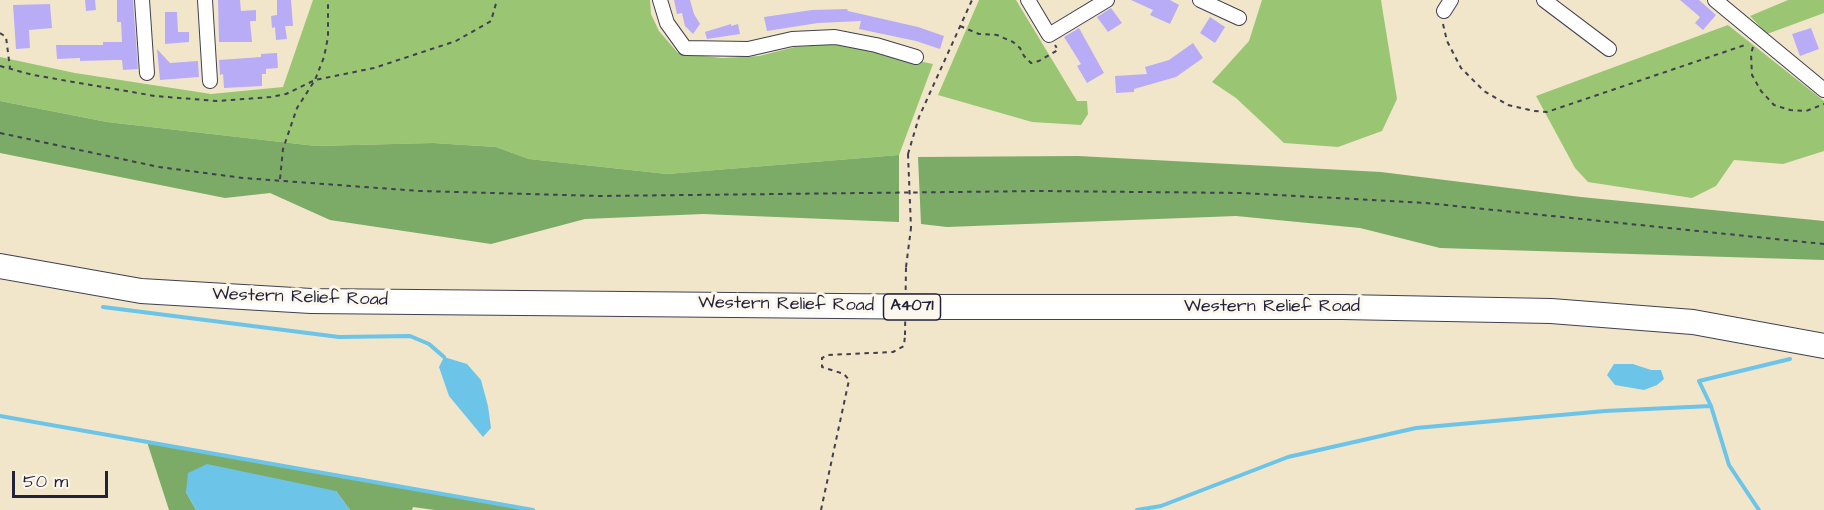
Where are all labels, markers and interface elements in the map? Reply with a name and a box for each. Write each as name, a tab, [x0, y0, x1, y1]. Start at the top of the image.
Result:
street label: Western Relief Road	[212, 284, 388, 312]
street label: Western Relief Road	[698, 293, 874, 317]
road number: A4071	[884, 294, 940, 320]
street label: Western Relief Road	[1184, 296, 1360, 318]
scale bar	[15, 459, 111, 497]
text: 50 m	[23, 469, 68, 494]

